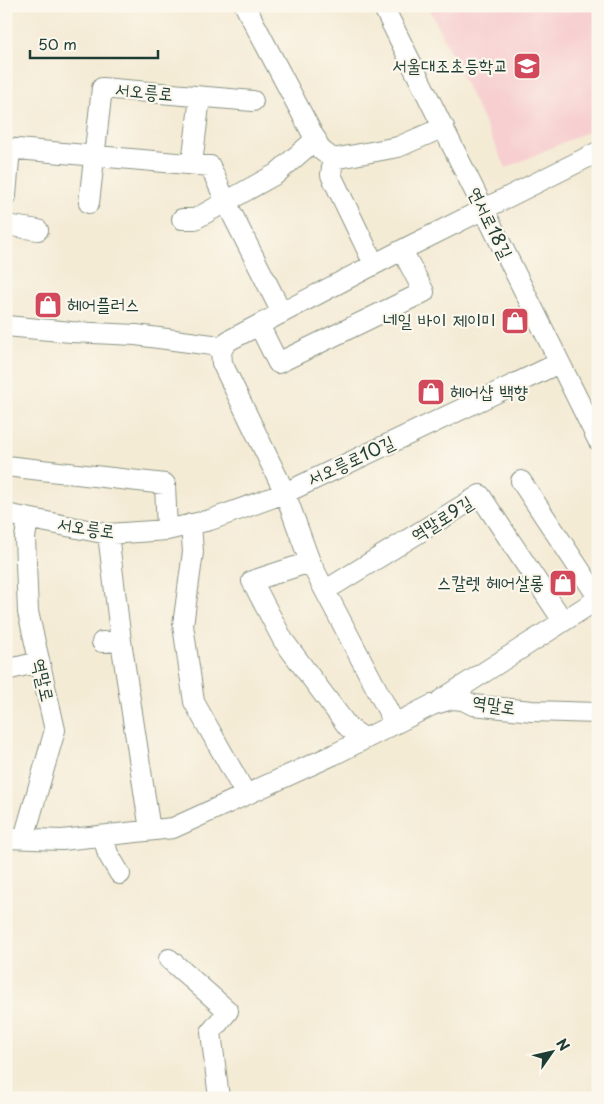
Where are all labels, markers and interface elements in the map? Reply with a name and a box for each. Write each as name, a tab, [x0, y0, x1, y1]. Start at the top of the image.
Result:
scale bar	[30, 28, 158, 60]
text: 50 m	[38, 32, 77, 55]
place label: 서울대조초등학교	[392, 51, 508, 78]
school or university icon: 서울대조초등학교	[512, 51, 542, 81]
street label: 서오릉로	[114, 75, 174, 106]
street label: 연서로18길	[462, 182, 521, 263]
shop icon: 헤어플러스	[33, 290, 63, 320]
place label: 헤어플러스	[67, 290, 139, 317]
place label: 네일 바이 제이미	[383, 306, 496, 333]
shop icon: 네일 바이 제이미	[500, 306, 530, 336]
shop icon: 헤어샵 백향	[416, 377, 446, 407]
place label: 헤어샵 백향	[450, 377, 528, 404]
street label: 서오릉로10길	[302, 427, 399, 492]
street label: 역말로9길	[405, 488, 478, 547]
street label: 서오릉로	[56, 509, 117, 544]
place label: 스칼렛 헤어살롱	[437, 568, 544, 595]
shop icon: 스칼렛 헤어살롱	[548, 568, 578, 598]
street label: 역말로	[26, 655, 63, 704]
street label: 역말로	[471, 687, 518, 720]
north arrow	[526, 1026, 576, 1076]
text: N	[551, 1034, 575, 1055]

